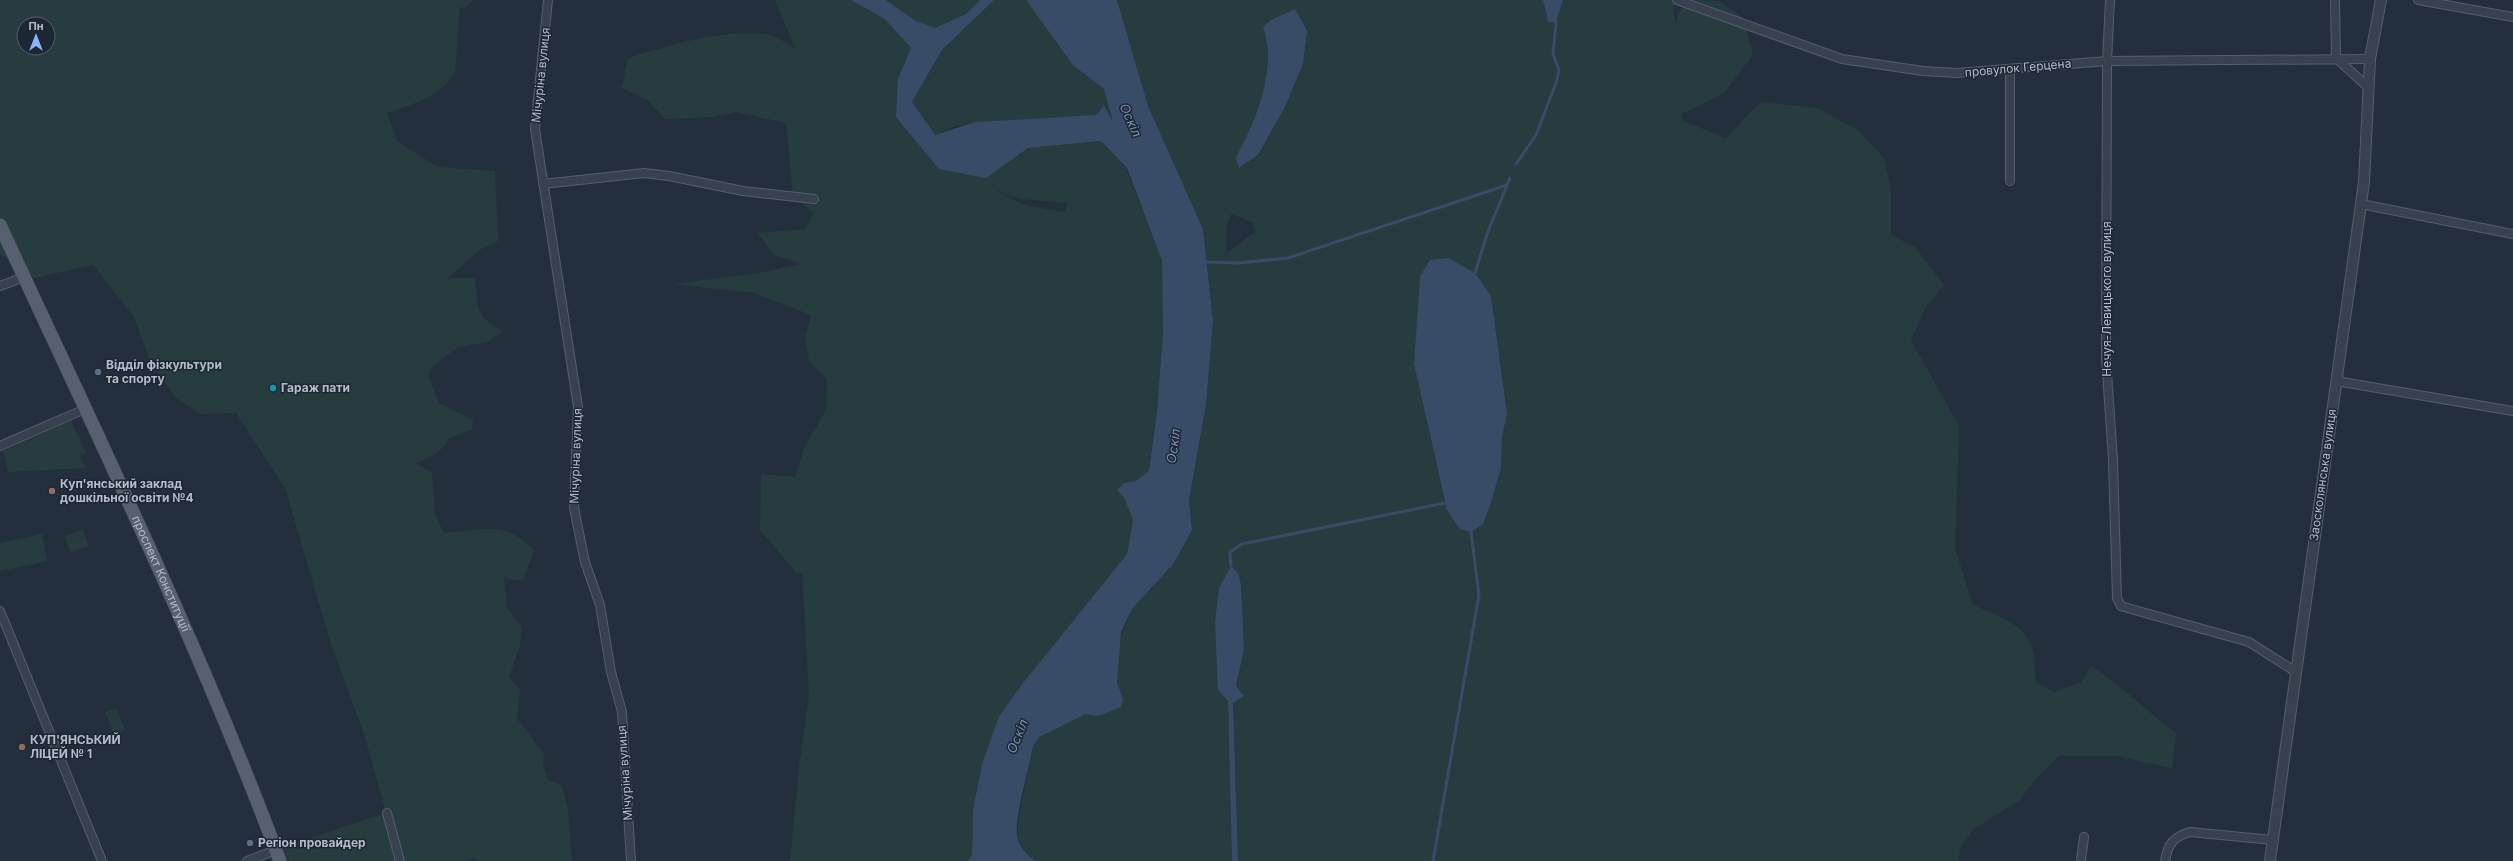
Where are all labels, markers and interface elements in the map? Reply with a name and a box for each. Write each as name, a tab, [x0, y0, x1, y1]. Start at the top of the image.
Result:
north arrow	[16, 16, 56, 56]
text: Пн	[28, 19, 44, 33]
street label: Мічуріна вулиця	[528, 27, 553, 123]
street label: провулок Герцена	[1964, 55, 2072, 80]
water label: Оскіл	[1117, 101, 1146, 140]
street label: Нечуя-Левицького вулиця	[2099, 221, 2114, 377]
place label: Відділ фізкультури та спорту	[106, 357, 222, 386]
marker: Відділ фізкультури та спорту	[93, 367, 103, 377]
place label: Гараж пати	[281, 380, 350, 395]
marker: Гараж пати	[268, 383, 278, 393]
street label: Мічуріна вулиця	[566, 408, 585, 504]
street label: Заосколянська вулиця	[2306, 408, 2339, 542]
water label: Оскіл	[1163, 427, 1183, 464]
place label: Куп'янський заклад дошкільної освіти №4	[60, 476, 194, 505]
marker: Куп'янський заклад дошкільної освіти №4	[47, 486, 57, 496]
street label: проспект Конституції	[129, 513, 194, 635]
water label: Оскіл	[1003, 716, 1031, 755]
street label: Мічуріна вулиця	[614, 725, 635, 821]
place label: КУП'ЯНСЬКИЙ ЛІЦЕЙ № 1	[30, 732, 121, 761]
marker: КУП'ЯНСЬКИЙ ЛІЦЕЙ № 1	[17, 742, 27, 752]
place label: Регіон провайдер	[258, 835, 366, 850]
marker: Регіон провайдер	[245, 838, 255, 848]

